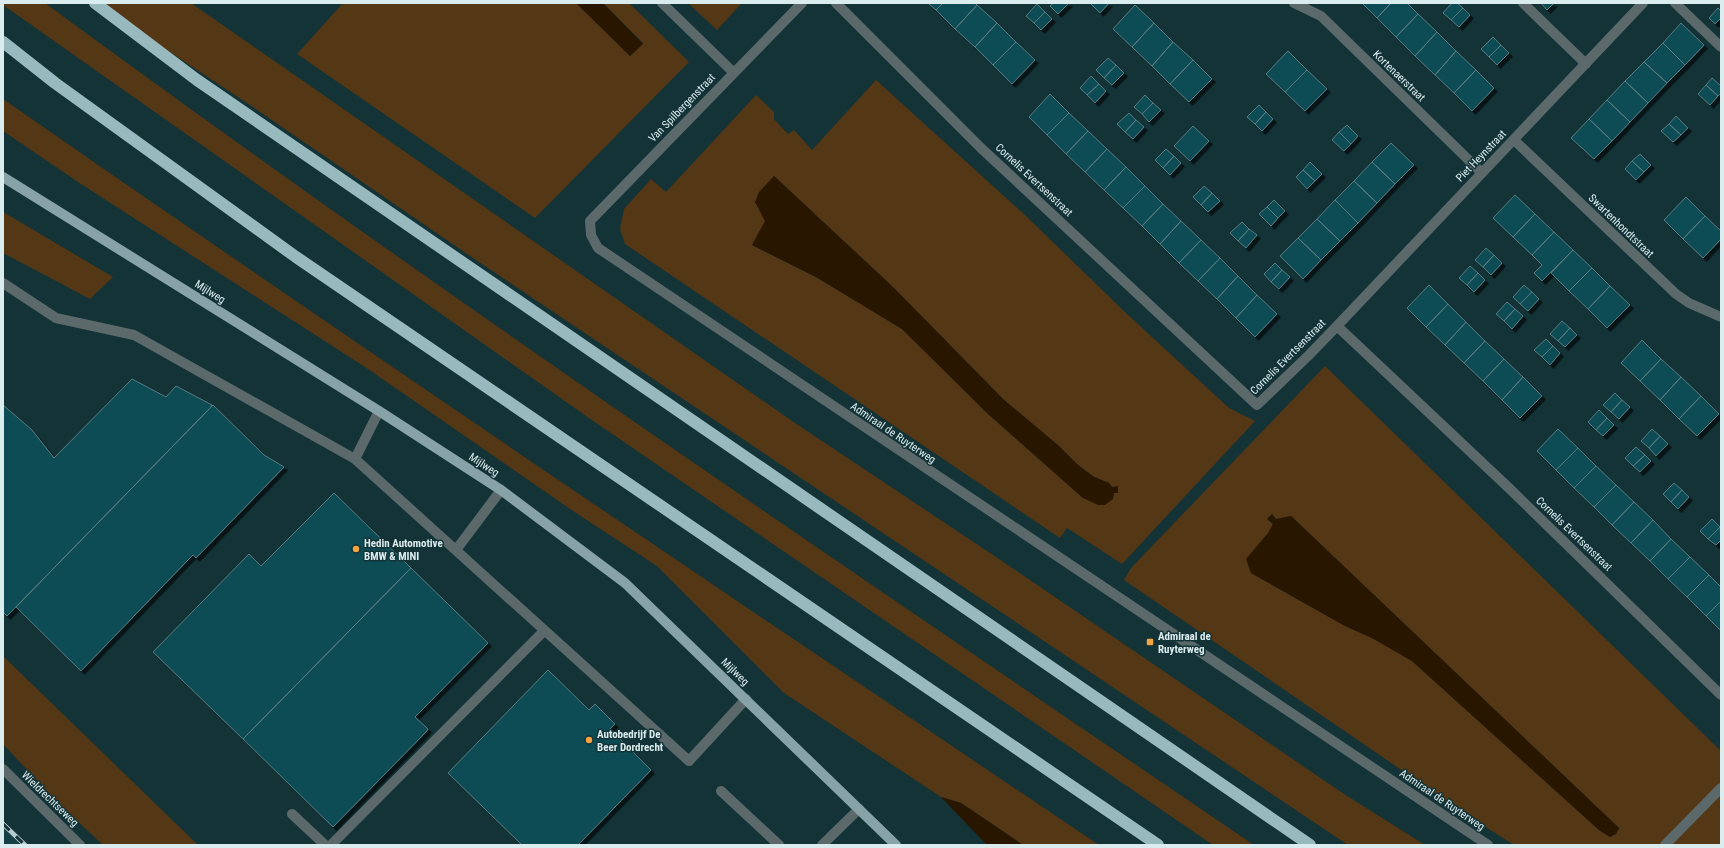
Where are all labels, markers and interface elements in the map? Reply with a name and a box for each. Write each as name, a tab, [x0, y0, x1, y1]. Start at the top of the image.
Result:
street label: Kortenaerstraat	[1370, 48, 1428, 104]
street label: Van Spilbergenstraat	[646, 71, 718, 145]
street label: Piet Heynstraat	[1453, 128, 1509, 184]
street label: Cornelis Evertsenstraat	[993, 141, 1075, 219]
street label: Swartenhondtstraat	[1586, 192, 1656, 260]
street label: Mijlweg	[192, 278, 228, 306]
street label: Cornelis Evertsenstraat	[1248, 317, 1328, 397]
street label: Admiraal de Ruyterweg	[848, 400, 938, 466]
street label: Mijlweg	[466, 450, 502, 480]
street label: Cornelis Evertsenstraat	[1533, 494, 1615, 574]
place label: Hedin Automotive BMW & MINI	[364, 537, 443, 563]
marker: Hedin Automotive BMW & MINI	[351, 544, 361, 554]
place label: Admiraal de Ruyterweg	[1158, 630, 1211, 656]
marker: Admiraal de Ruyterweg	[1145, 637, 1155, 647]
street label: Mijlweg	[718, 656, 752, 688]
place label: Autobedrijf De Beer Dordrecht	[597, 728, 664, 754]
marker: Autobedrijf De Beer Dordrecht	[584, 735, 594, 745]
street label: Admiraal de Ruyterweg	[1397, 767, 1487, 833]
street label: Wieldrechtseweg	[19, 769, 81, 829]

